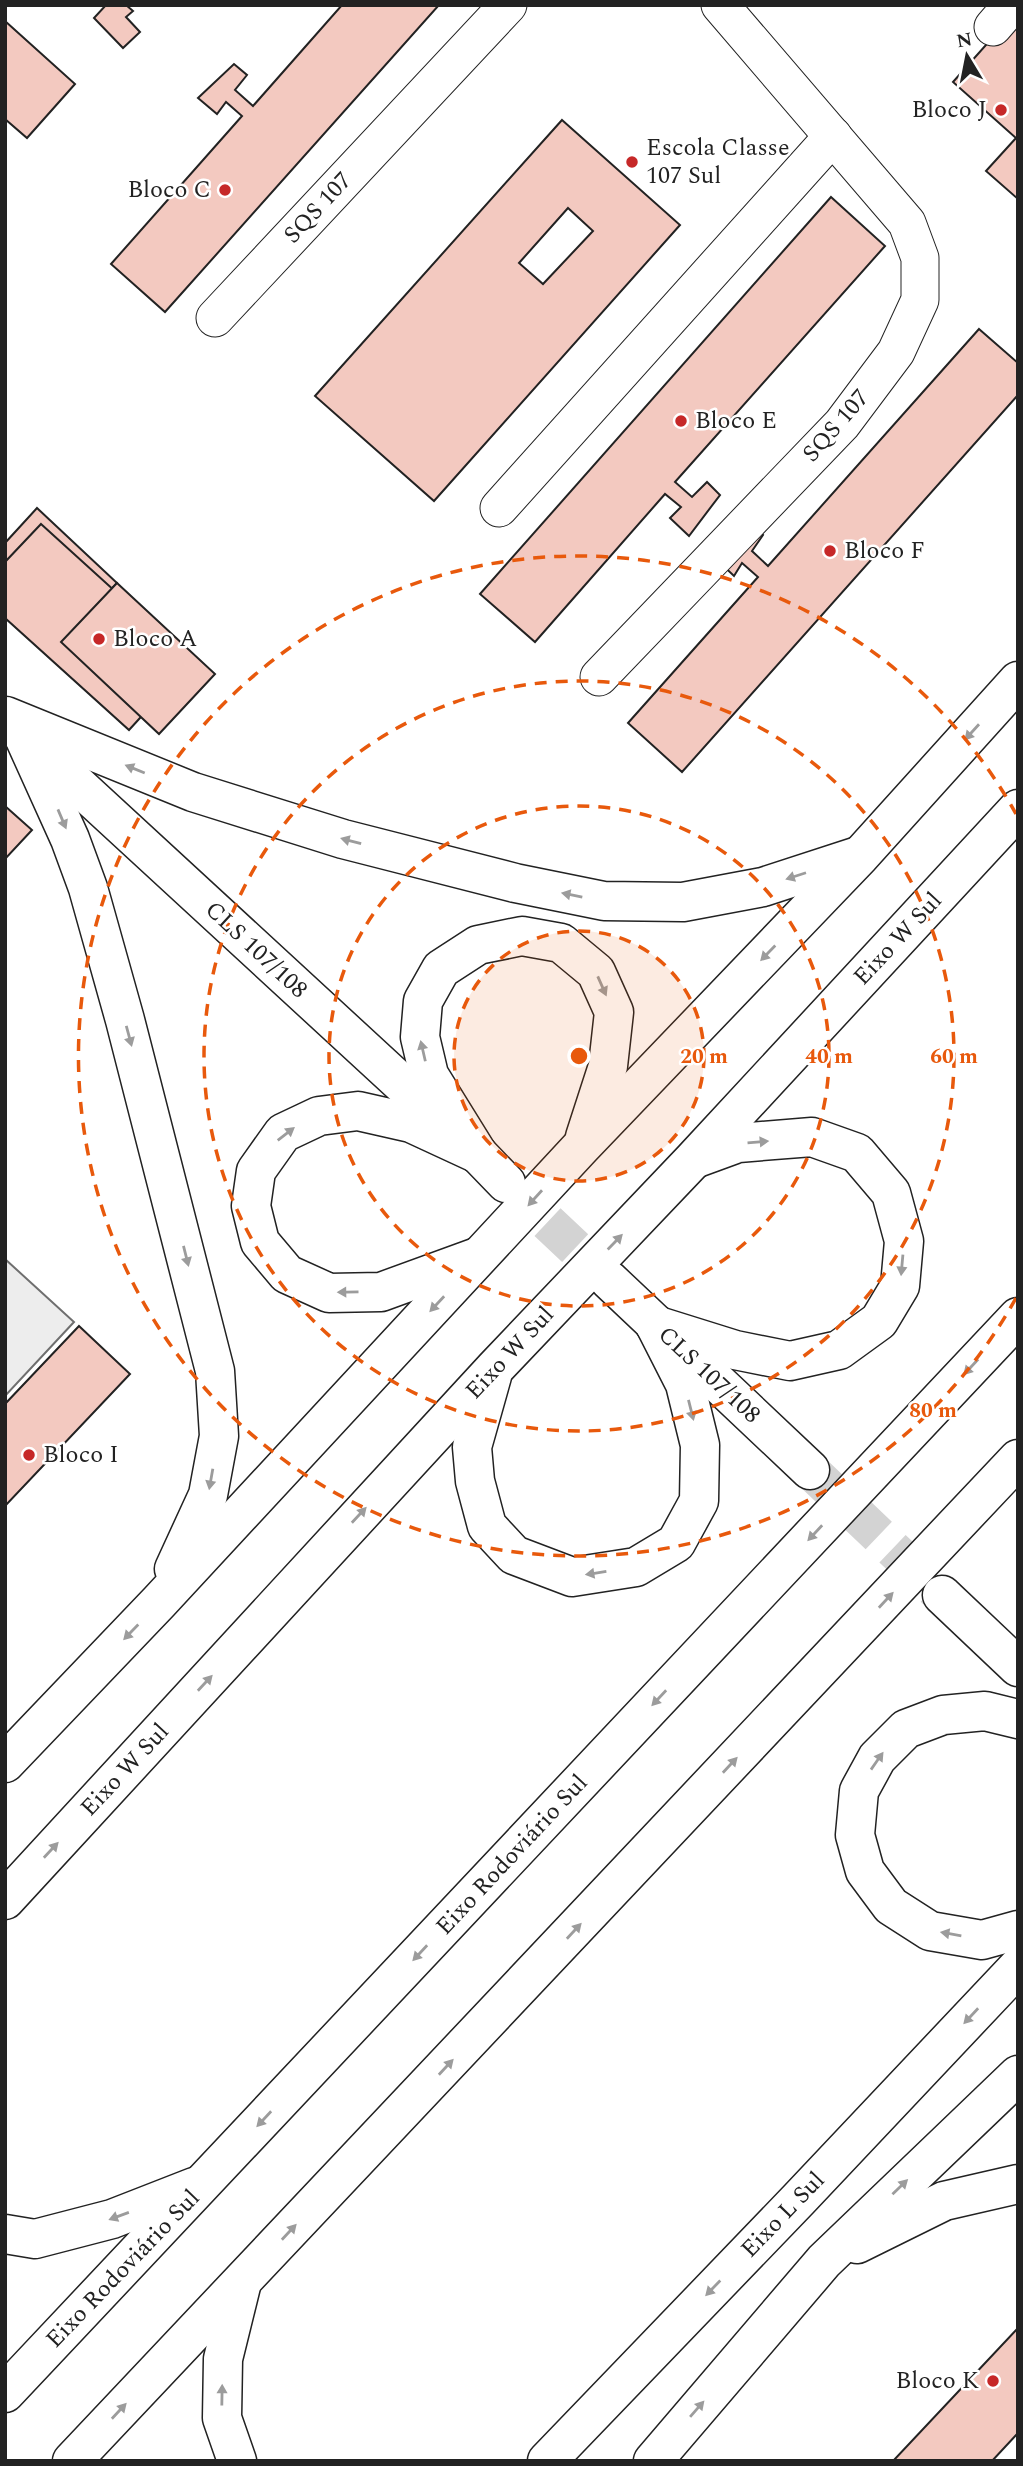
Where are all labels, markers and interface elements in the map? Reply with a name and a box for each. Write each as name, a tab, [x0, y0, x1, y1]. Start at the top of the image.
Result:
north arrow	[932, 21, 1002, 91]
text: N	[954, 25, 974, 56]
place label: Bloco J	[911, 92, 987, 128]
marker: Bloco J	[993, 102, 1009, 118]
place label: Escola Classe 107 Sul	[646, 130, 790, 194]
marker: Escola Classe 107 Sul	[624, 154, 640, 170]
street label: SQS 107	[275, 164, 361, 252]
place label: Bloco C	[127, 172, 211, 208]
marker: Bloco C	[217, 182, 233, 198]
street label: SQS 107	[794, 381, 878, 471]
place label: Bloco E	[695, 403, 777, 439]
marker: Bloco E	[673, 413, 689, 429]
place label: Bloco F	[844, 533, 925, 569]
marker: Bloco F	[822, 543, 838, 559]
place label: Bloco A	[113, 621, 197, 657]
marker: Bloco A	[91, 631, 107, 647]
one-way arrow	[965, 723, 980, 740]
one-way arrow	[124, 763, 145, 774]
one-way arrow	[56, 809, 68, 829]
one-way arrow	[339, 835, 361, 846]
one-way arrow	[785, 872, 806, 882]
street label: Eixo W Sul	[845, 884, 951, 994]
one-way arrow	[561, 889, 583, 900]
street label: CLS 107/108	[196, 893, 316, 1007]
one-way arrow	[759, 944, 776, 961]
one-way arrow	[596, 976, 608, 996]
one-way arrow	[124, 1025, 135, 1047]
one-way arrow	[418, 1040, 429, 1062]
text: 20 m	[680, 1041, 728, 1073]
text: 40 m	[805, 1041, 853, 1073]
text: 60 m	[930, 1041, 978, 1073]
centre of rings	[567, 1044, 591, 1068]
one-way arrow	[277, 1127, 295, 1142]
one-way arrow	[748, 1136, 770, 1147]
one-way arrow	[527, 1189, 543, 1207]
one-way arrow	[607, 1233, 624, 1250]
one-way arrow	[181, 1245, 192, 1267]
one-way arrow	[896, 1254, 907, 1276]
one-way arrow	[337, 1287, 359, 1298]
one-way arrow	[429, 1295, 445, 1312]
street label: Eixo W Sul	[457, 1298, 563, 1408]
street label: CLS 107/108	[649, 1318, 769, 1432]
one-way arrow	[963, 1358, 979, 1376]
text: 80 m	[909, 1395, 957, 1427]
one-way arrow	[686, 1399, 697, 1421]
place label: Bloco I	[43, 1437, 119, 1473]
marker: Bloco I	[21, 1447, 37, 1463]
one-way arrow	[206, 1468, 217, 1490]
one-way arrow	[351, 1507, 367, 1524]
one-way arrow	[807, 1524, 823, 1542]
one-way arrow	[585, 1568, 607, 1579]
one-way arrow	[877, 1592, 893, 1609]
one-way arrow	[122, 1623, 139, 1640]
one-way arrow	[197, 1675, 213, 1692]
one-way arrow	[652, 1689, 668, 1706]
street label: Eixo W Sul	[72, 1715, 178, 1825]
one-way arrow	[870, 1752, 884, 1771]
one-way arrow	[721, 1757, 737, 1774]
street label: Eixo Rodoviário Sul	[428, 1766, 596, 1944]
one-way arrow	[43, 1842, 59, 1859]
one-way arrow	[565, 1923, 581, 1940]
one-way arrow	[940, 1928, 962, 1939]
one-way arrow	[412, 1944, 428, 1961]
one-way arrow	[963, 2008, 979, 2025]
one-way arrow	[437, 2058, 454, 2075]
one-way arrow	[257, 2110, 273, 2127]
street label: Eixo L Sul	[732, 2164, 834, 2266]
one-way arrow	[892, 2179, 909, 2196]
street label: Eixo Rodoviário Sul	[37, 2181, 209, 2357]
one-way arrow	[108, 2211, 129, 2222]
one-way arrow	[281, 2224, 297, 2241]
one-way arrow	[706, 2279, 722, 2296]
place label: Bloco K	[896, 2363, 979, 2399]
marker: Bloco K	[985, 2373, 1001, 2389]
one-way arrow	[216, 2384, 228, 2406]
one-way arrow	[689, 2400, 705, 2418]
one-way arrow	[111, 2403, 127, 2420]

